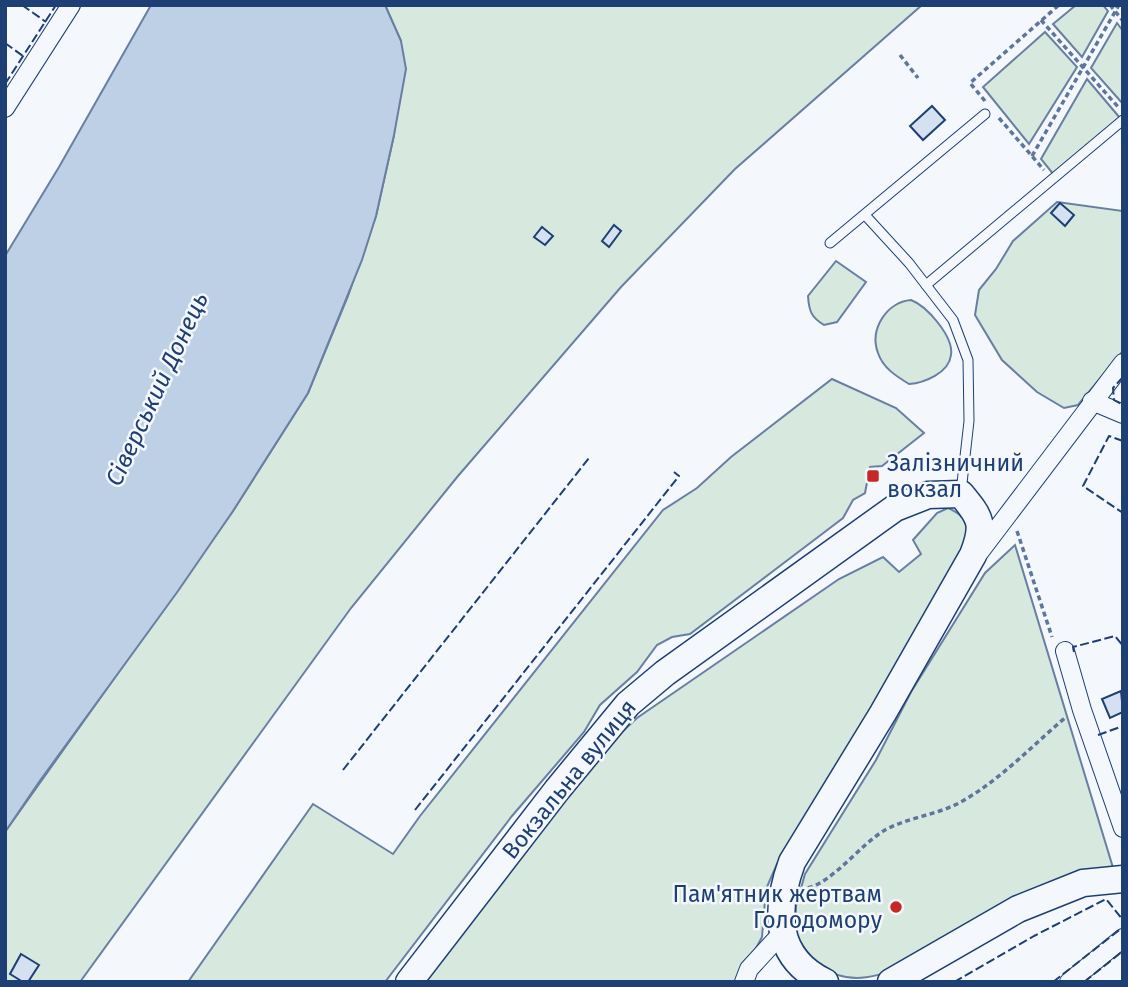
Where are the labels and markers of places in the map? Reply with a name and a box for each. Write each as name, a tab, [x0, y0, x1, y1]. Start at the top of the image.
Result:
place label: Залізничний вокзал	[887, 449, 1024, 503]
marker: Залізничний вокзал	[865, 468, 881, 484]
place label: Пам'ятник жертвам Голодомору	[672, 880, 883, 934]
marker: Пам'ятник жертвам Голодомору	[888, 899, 904, 915]

